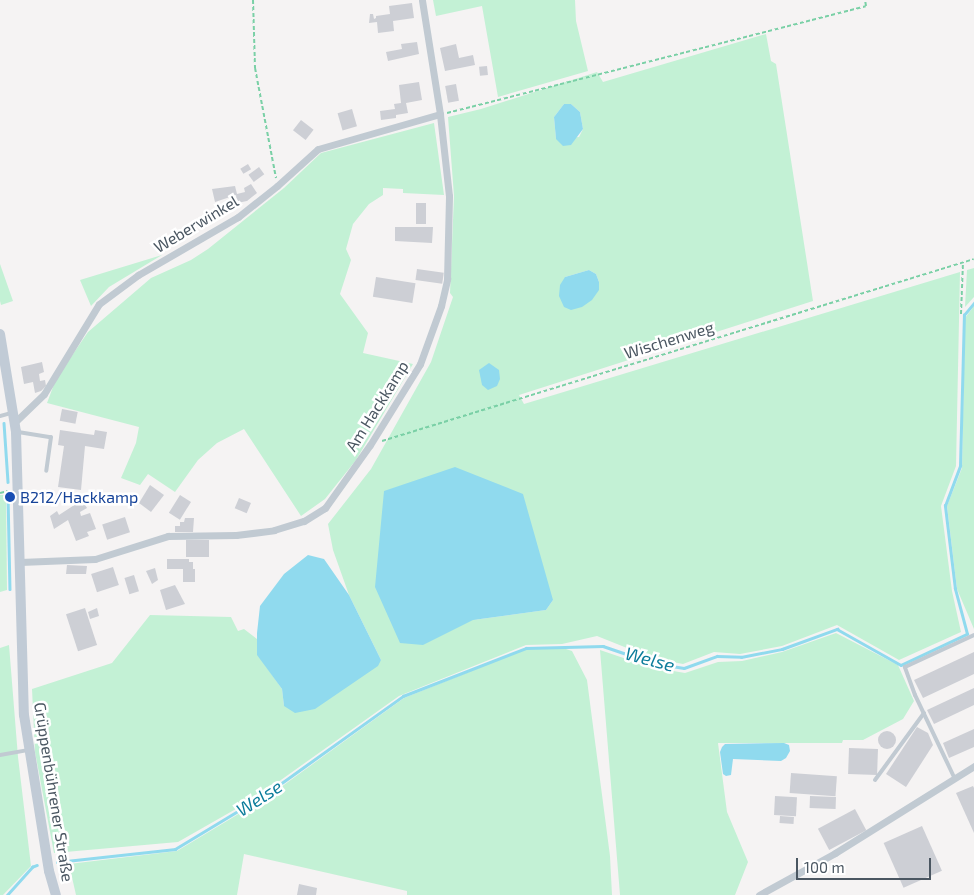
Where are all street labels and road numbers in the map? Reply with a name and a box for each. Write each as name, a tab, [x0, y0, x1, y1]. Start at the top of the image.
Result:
street label: Weberwinkel	[150, 191, 242, 257]
street label: Wischenweg	[622, 317, 716, 363]
street label: Am Hackkamp	[342, 357, 412, 455]
street label: Grüppenbührener Straße	[30, 701, 78, 883]

